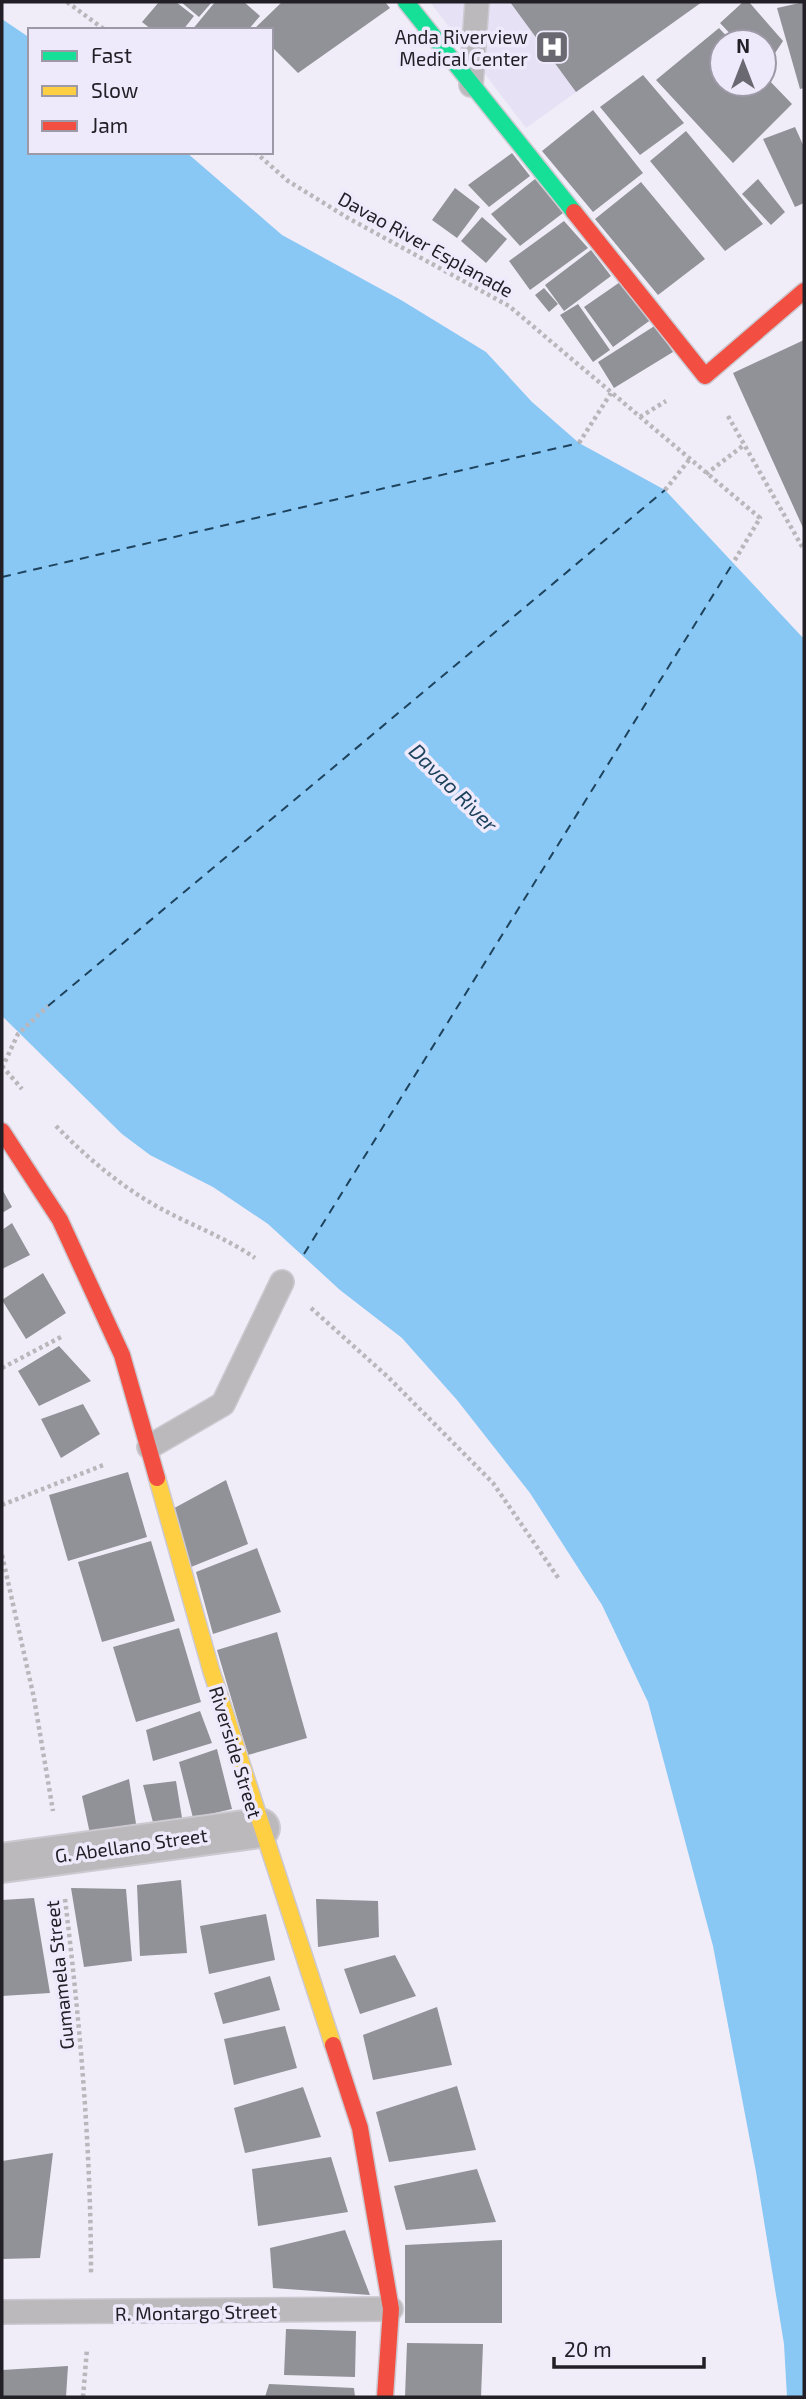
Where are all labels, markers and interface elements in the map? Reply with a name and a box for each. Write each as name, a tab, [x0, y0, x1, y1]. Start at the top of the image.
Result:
place label: Anda Riverview Medical Center	[395, 25, 528, 70]
legend	[28, 28, 273, 154]
hospital icon: Anda Riverview Medical Center	[533, 28, 571, 66]
north arrow	[708, 28, 778, 98]
text: N	[736, 34, 750, 57]
text: Fast	[91, 42, 132, 67]
text: Slow	[91, 77, 138, 102]
text: Jam	[91, 112, 128, 137]
street label: Davao River Esplanade	[334, 186, 518, 302]
water label: Davao River	[405, 738, 504, 837]
street label: Riverside Street	[205, 1683, 267, 1821]
street label: G. Abellano Street	[53, 1823, 209, 1867]
street label: Gumamela Street	[40, 1899, 78, 2051]
street label: R. Montargo Street	[115, 2299, 277, 2325]
scale bar	[554, 2326, 704, 2370]
text: 20 m	[564, 2336, 612, 2361]

